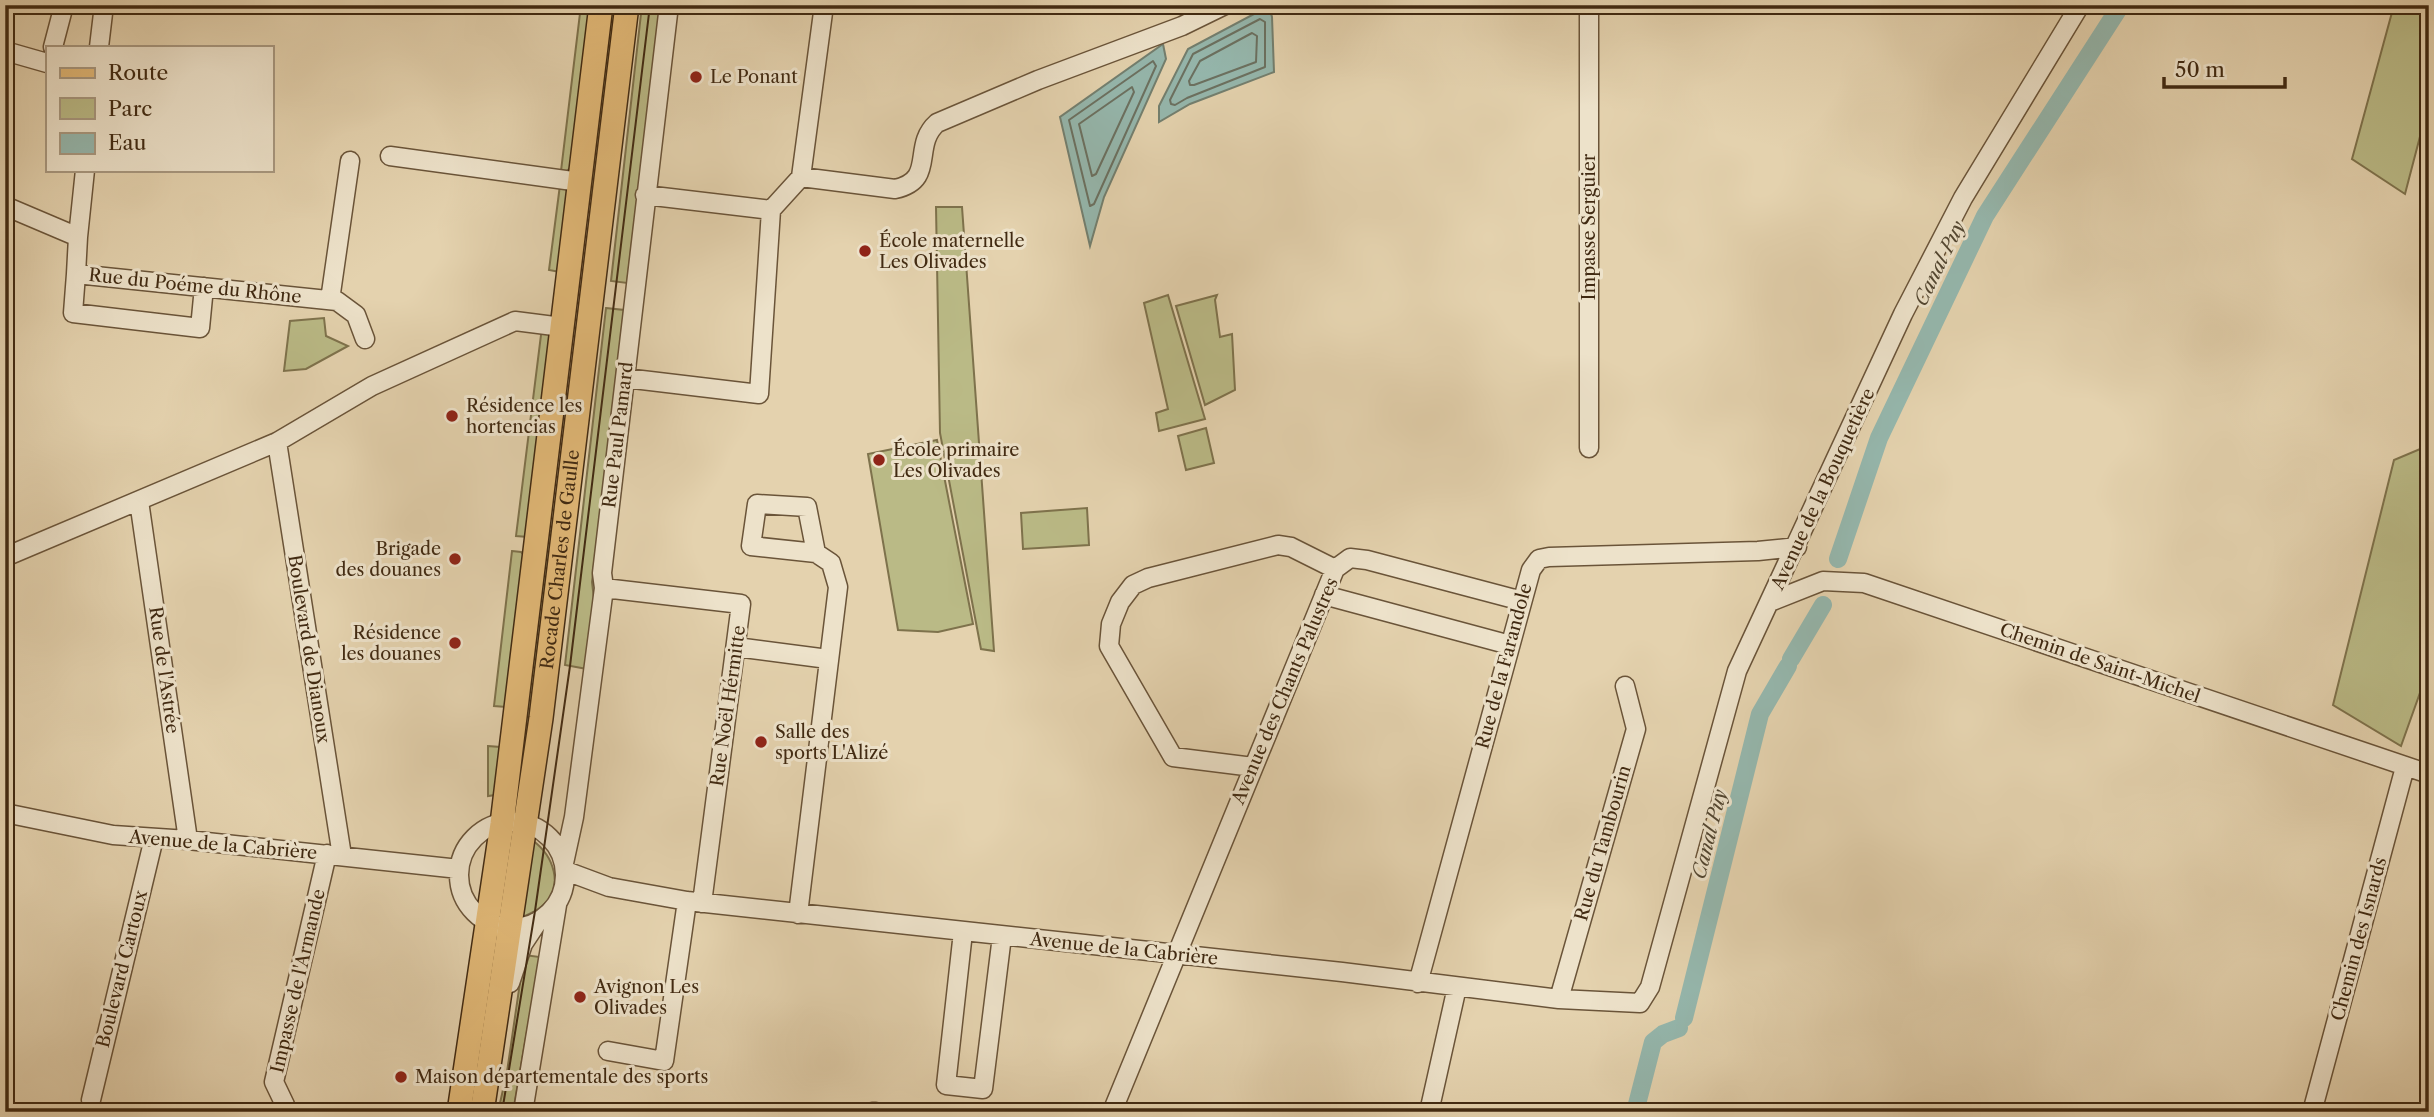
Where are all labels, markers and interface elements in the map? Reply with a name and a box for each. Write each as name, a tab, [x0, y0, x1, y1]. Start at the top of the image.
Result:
legend	[46, 46, 273, 172]
scale bar	[2164, 46, 2285, 90]
text: 50 m	[2175, 57, 2225, 82]
text: Route	[108, 60, 168, 85]
place label: Le Ponant	[710, 66, 798, 88]
marker: Le Ponant	[688, 69, 704, 85]
text: Parc	[108, 96, 152, 121]
text: Eau	[108, 130, 147, 155]
street label: Impasse Serguier	[1578, 153, 1600, 300]
water label: Canal Puy	[1909, 217, 1970, 309]
place label: École maternelle Les Olivades	[879, 229, 1025, 273]
marker: École maternelle Les Olivades	[857, 243, 873, 259]
street label: Rue du Poéme du Rhône	[88, 264, 302, 308]
street label: Rue Paul Pamard	[598, 361, 638, 509]
street label: Avenue de la Bouquetière	[1766, 385, 1879, 594]
place label: Résidence les hortencias	[466, 395, 582, 438]
marker: Résidence les hortencias	[444, 408, 460, 424]
place label: École primaire Les Olivades	[893, 438, 1019, 482]
street label: Rocade Charles de Gaulle	[536, 448, 584, 671]
marker: École primaire Les Olivades	[871, 452, 887, 468]
place label: Brigade des douanes	[336, 538, 441, 581]
marker: Brigade des douanes	[447, 551, 463, 567]
street label: Boulevard de Dianoux	[283, 553, 335, 745]
street label: Avenue des Chants Palustres	[1227, 574, 1343, 809]
street label: Rue de la Farandole	[1471, 581, 1537, 751]
street label: Rue de l'Astrée	[144, 605, 184, 735]
street label: Chemin de Saint-Michel	[1997, 618, 2203, 708]
place label: Résidence les douanes	[341, 622, 441, 665]
street label: Rue Noël Hérmitte	[706, 624, 750, 788]
marker: Résidence les douanes	[447, 635, 463, 651]
place label: Salle des sports L'Alizé	[775, 721, 888, 764]
marker: Salle des sports L'Alizé	[753, 734, 769, 750]
street label: Rue du Tambourin	[1570, 763, 1636, 923]
water label: Canal Puy	[1687, 787, 1732, 881]
street label: Avenue de la Cabrière	[127, 826, 318, 864]
street label: Chemin des Isnards	[2327, 855, 2391, 1023]
street label: Boulevard Cartoux	[92, 887, 152, 1050]
street label: Impasse de l'Armande	[266, 887, 330, 1075]
street label: Avenue de la Cabrière	[1028, 928, 1219, 970]
place label: Avignon Les Olivades	[593, 976, 699, 1019]
marker: Avignon Les Olivades	[572, 989, 588, 1005]
place label: Maison départementale des sports	[415, 1066, 708, 1088]
marker: Maison départementale des sports	[393, 1069, 409, 1085]

